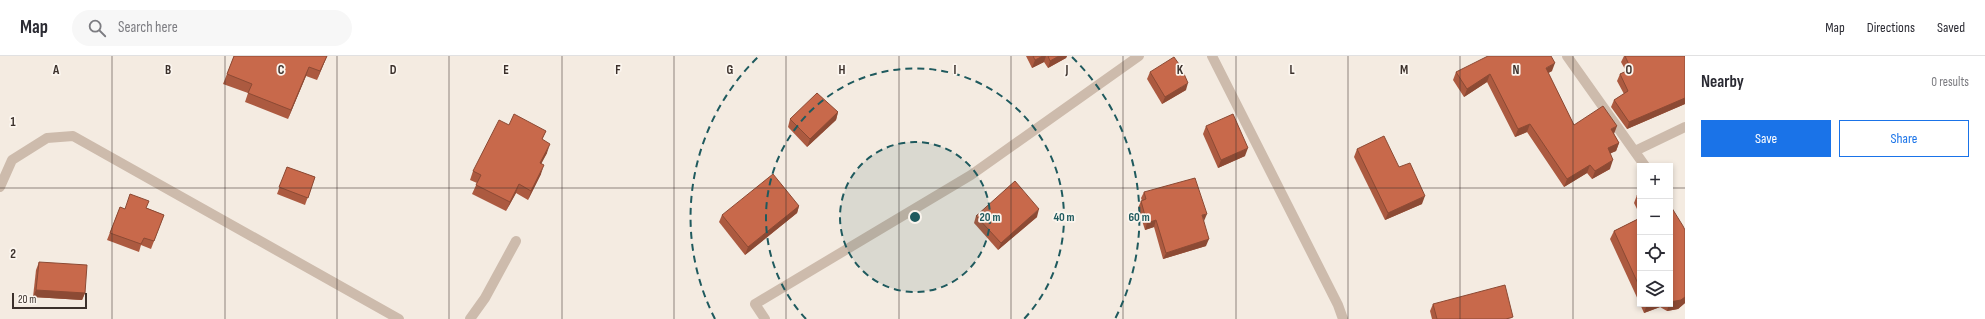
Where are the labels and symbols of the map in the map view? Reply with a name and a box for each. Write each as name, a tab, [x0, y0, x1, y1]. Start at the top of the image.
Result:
text: A	[52, 62, 60, 78]
text: B	[165, 62, 171, 78]
text: C	[278, 62, 285, 78]
text: D	[390, 62, 397, 78]
text: E	[503, 62, 509, 78]
text: F	[615, 62, 621, 78]
text: G	[727, 62, 734, 78]
text: H	[839, 62, 846, 78]
text: I	[954, 62, 957, 78]
text: J	[1065, 62, 1069, 78]
text: K	[1177, 62, 1184, 78]
text: L	[1289, 62, 1295, 78]
text: M	[1400, 62, 1408, 78]
text: N	[1513, 62, 1520, 78]
text: O	[1626, 62, 1633, 78]
text: 1	[10, 114, 16, 130]
centre of rings	[908, 210, 922, 224]
text: 20 m	[980, 210, 1000, 225]
text: 40 m	[1053, 210, 1075, 225]
text: 60 m	[1128, 210, 1150, 225]
text: 2	[10, 246, 16, 262]
scale bar	[12, 291, 87, 310]

